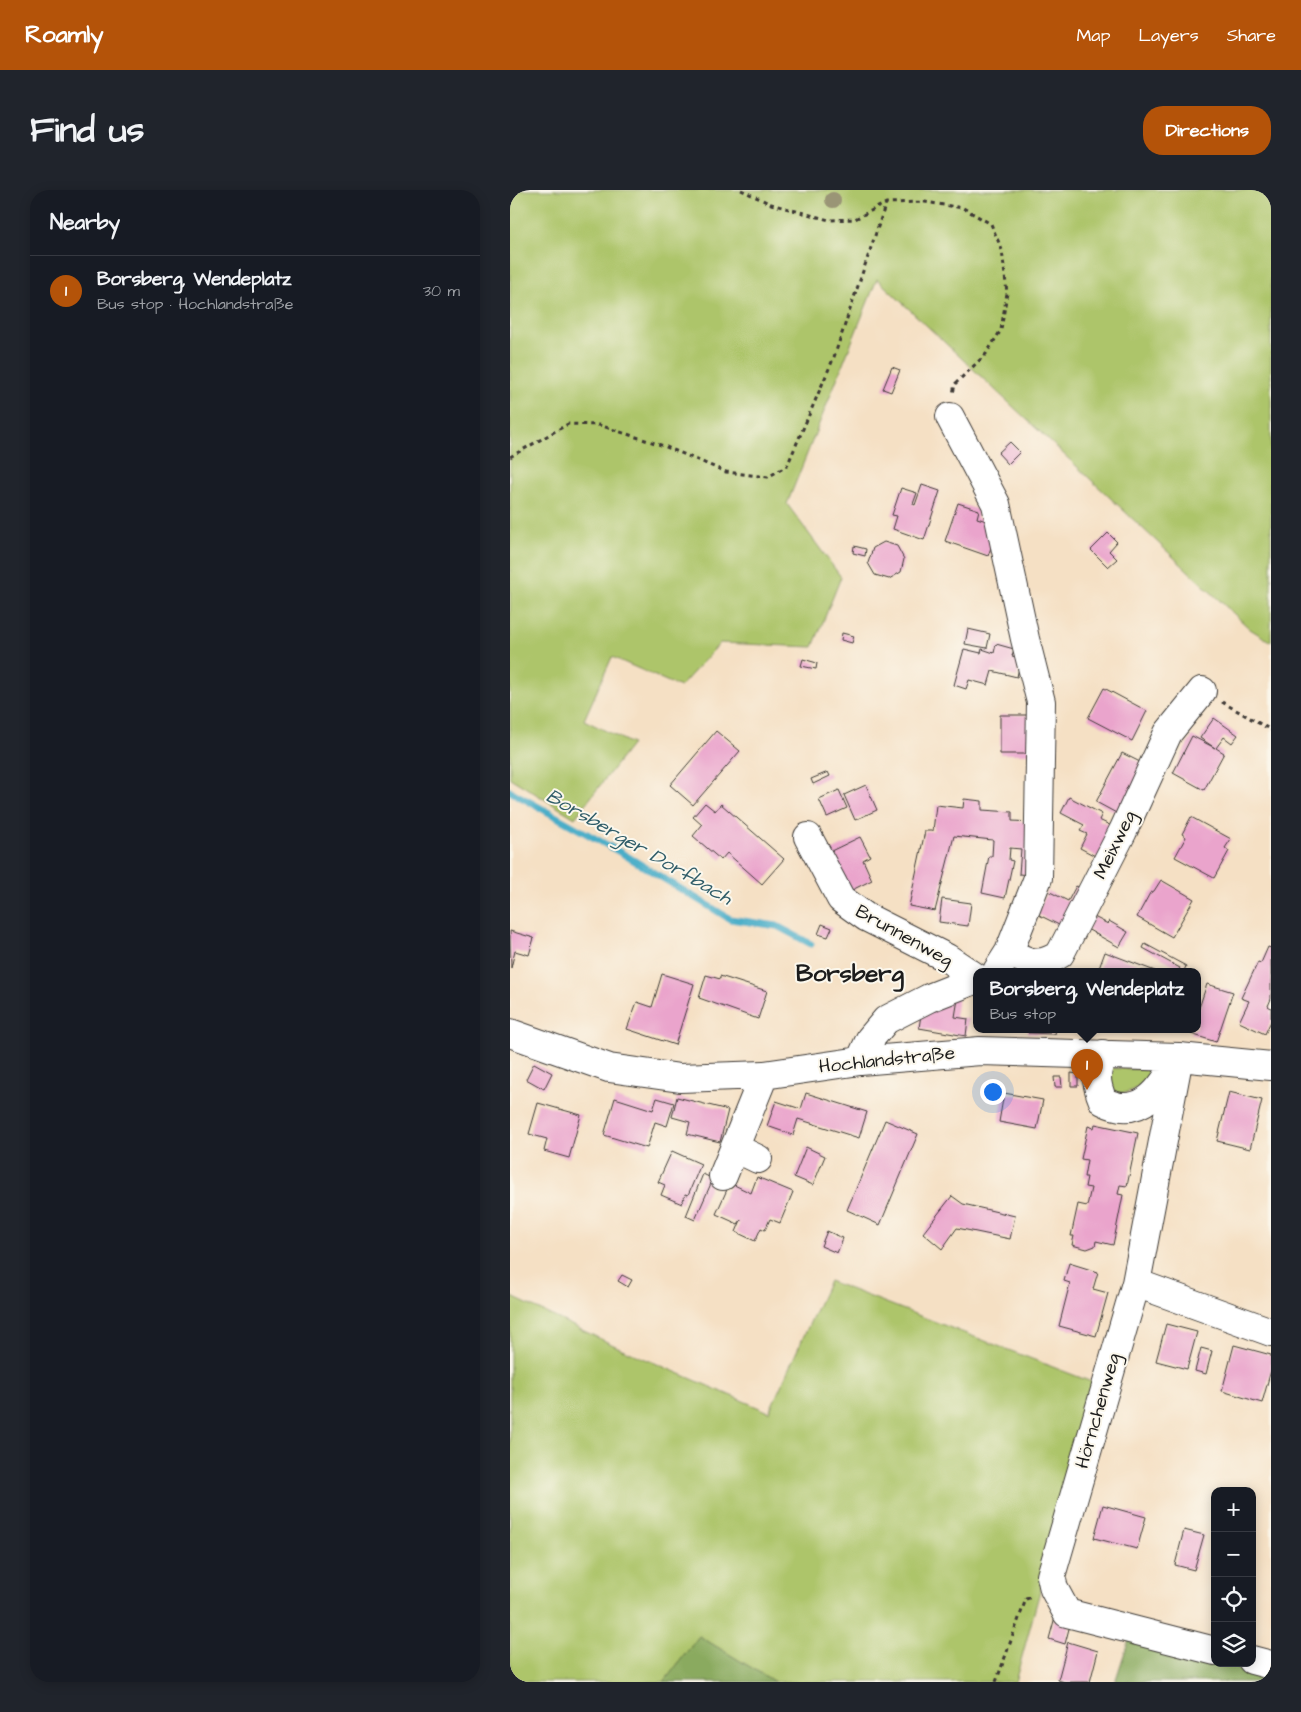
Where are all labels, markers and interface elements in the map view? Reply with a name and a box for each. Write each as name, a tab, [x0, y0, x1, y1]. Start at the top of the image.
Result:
text: Roamly	[25, 18, 103, 52]
text: Map	[1076, 23, 1110, 48]
text: Layers	[1138, 23, 1199, 48]
text: Share	[1227, 23, 1276, 48]
text: Find us	[30, 106, 144, 155]
button: Directions	[1143, 106, 1271, 155]
text: Nearby	[50, 208, 120, 237]
text: Borsberg, Wendeplatz	[97, 266, 291, 293]
text: 1	[65, 280, 67, 302]
text: 30 m	[423, 280, 460, 302]
text: Bus stop · Hochlandstraße	[97, 293, 294, 315]
water label: Borsberger Dorfbach	[540, 782, 738, 913]
street label: Meixweg	[1087, 806, 1144, 884]
street label: Brunnenweg	[850, 898, 958, 975]
district label: Borsberg	[796, 957, 905, 992]
popup	[973, 968, 1201, 1033]
text: Borsberg, Wendeplatz	[990, 976, 1184, 1003]
text: Bus stop	[990, 1003, 1056, 1025]
street label: Hochlandstraße	[818, 1039, 956, 1081]
pin: 1	[1071, 1049, 1103, 1090]
your location	[980, 1079, 1006, 1105]
street label: Hörnchenweg	[1069, 1350, 1128, 1472]
map controls	[1211, 1487, 1256, 1667]
button: +	[1211, 1487, 1256, 1532]
button: −	[1211, 1532, 1256, 1577]
button: locate	[1211, 1577, 1256, 1622]
button: layers	[1211, 1622, 1256, 1667]

